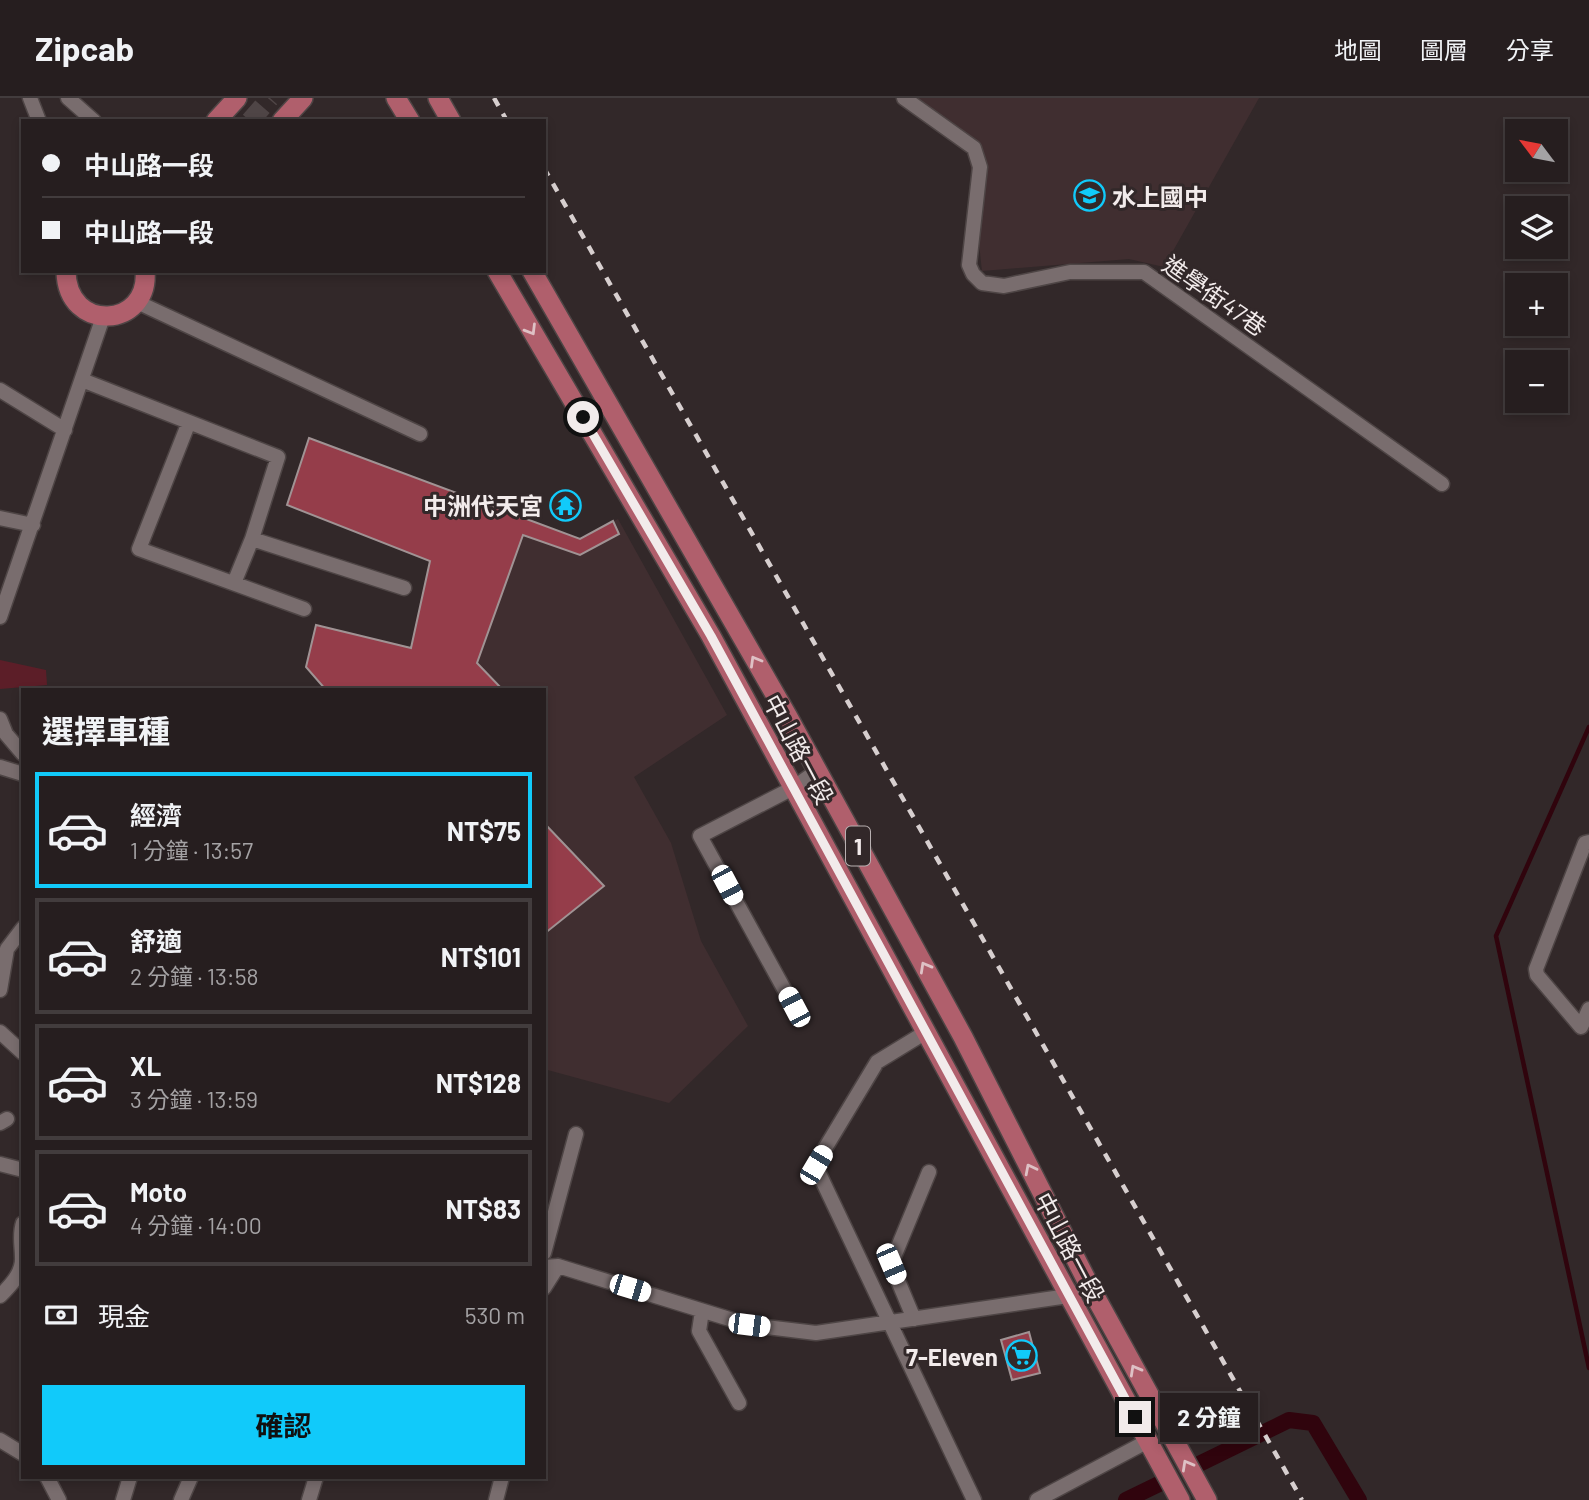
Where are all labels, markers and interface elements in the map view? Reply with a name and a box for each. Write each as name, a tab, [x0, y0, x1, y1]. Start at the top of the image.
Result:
text: Zipcab	[35, 28, 134, 68]
text: 地圖	[1334, 35, 1382, 64]
text: 圖層	[1420, 35, 1468, 64]
text: 分享	[1506, 35, 1554, 64]
north arrow	[1505, 119, 1568, 182]
map controls	[1505, 119, 1568, 413]
text: 中山路一段	[84, 149, 214, 180]
school or university icon: 水上國中	[1072, 179, 1106, 213]
place label: 水上國中	[1112, 182, 1208, 211]
button: layers	[1505, 196, 1568, 259]
text: 中山路一段	[84, 216, 214, 247]
street label: 進學街47巷	[1158, 249, 1272, 341]
button: +	[1505, 273, 1568, 336]
one-way arrow	[523, 322, 536, 335]
button: −	[1505, 350, 1568, 413]
route start	[567, 401, 599, 433]
temple icon: 中洲代天宮	[549, 488, 583, 522]
place label: 中洲代天宮	[423, 491, 543, 520]
one-way arrow	[751, 655, 764, 668]
street label: 中山路一段	[758, 689, 840, 809]
text: 選擇車種	[42, 711, 170, 749]
icon: car	[46, 799, 109, 862]
text: 經濟	[130, 799, 182, 830]
text: NT$75	[447, 815, 521, 846]
road number: 1	[846, 826, 870, 866]
text: 1 分鐘 · 13:57	[130, 836, 253, 864]
car	[708, 862, 747, 908]
icon: car	[46, 925, 109, 988]
text: 舒適	[130, 925, 182, 956]
text: NT$101	[441, 941, 521, 972]
text: 2 分鐘 · 13:58	[130, 962, 258, 990]
one-way arrow	[919, 962, 933, 974]
car	[775, 984, 814, 1030]
text: XL	[130, 1050, 161, 1081]
icon: car	[46, 1051, 109, 1114]
text: NT$128	[436, 1067, 521, 1098]
text: 3 分鐘 · 13:59	[130, 1085, 258, 1113]
car	[797, 1142, 836, 1188]
one-way arrow	[1024, 1164, 1038, 1176]
text: Moto	[130, 1176, 187, 1207]
icon: car	[46, 1177, 109, 1240]
street label: 中山路一段	[1029, 1187, 1111, 1307]
text: NT$83	[446, 1193, 521, 1224]
text: 4 分鐘 · 14:00	[130, 1211, 262, 1239]
car	[874, 1241, 909, 1287]
car	[607, 1272, 654, 1304]
icon: cash	[42, 1296, 80, 1334]
text: 現金	[98, 1300, 150, 1331]
text: 530 m	[465, 1301, 525, 1329]
car	[727, 1312, 772, 1338]
supermarket icon: 7-Eleven	[1004, 1339, 1038, 1373]
place label: 7-Eleven	[906, 1342, 998, 1371]
one-way arrow	[1130, 1365, 1143, 1378]
button: 確認	[42, 1385, 525, 1465]
callout: 2 分鐘	[1160, 1392, 1258, 1442]
route end	[1119, 1401, 1151, 1433]
text: 2 分鐘	[1177, 1403, 1241, 1431]
one-way arrow	[1182, 1460, 1195, 1472]

